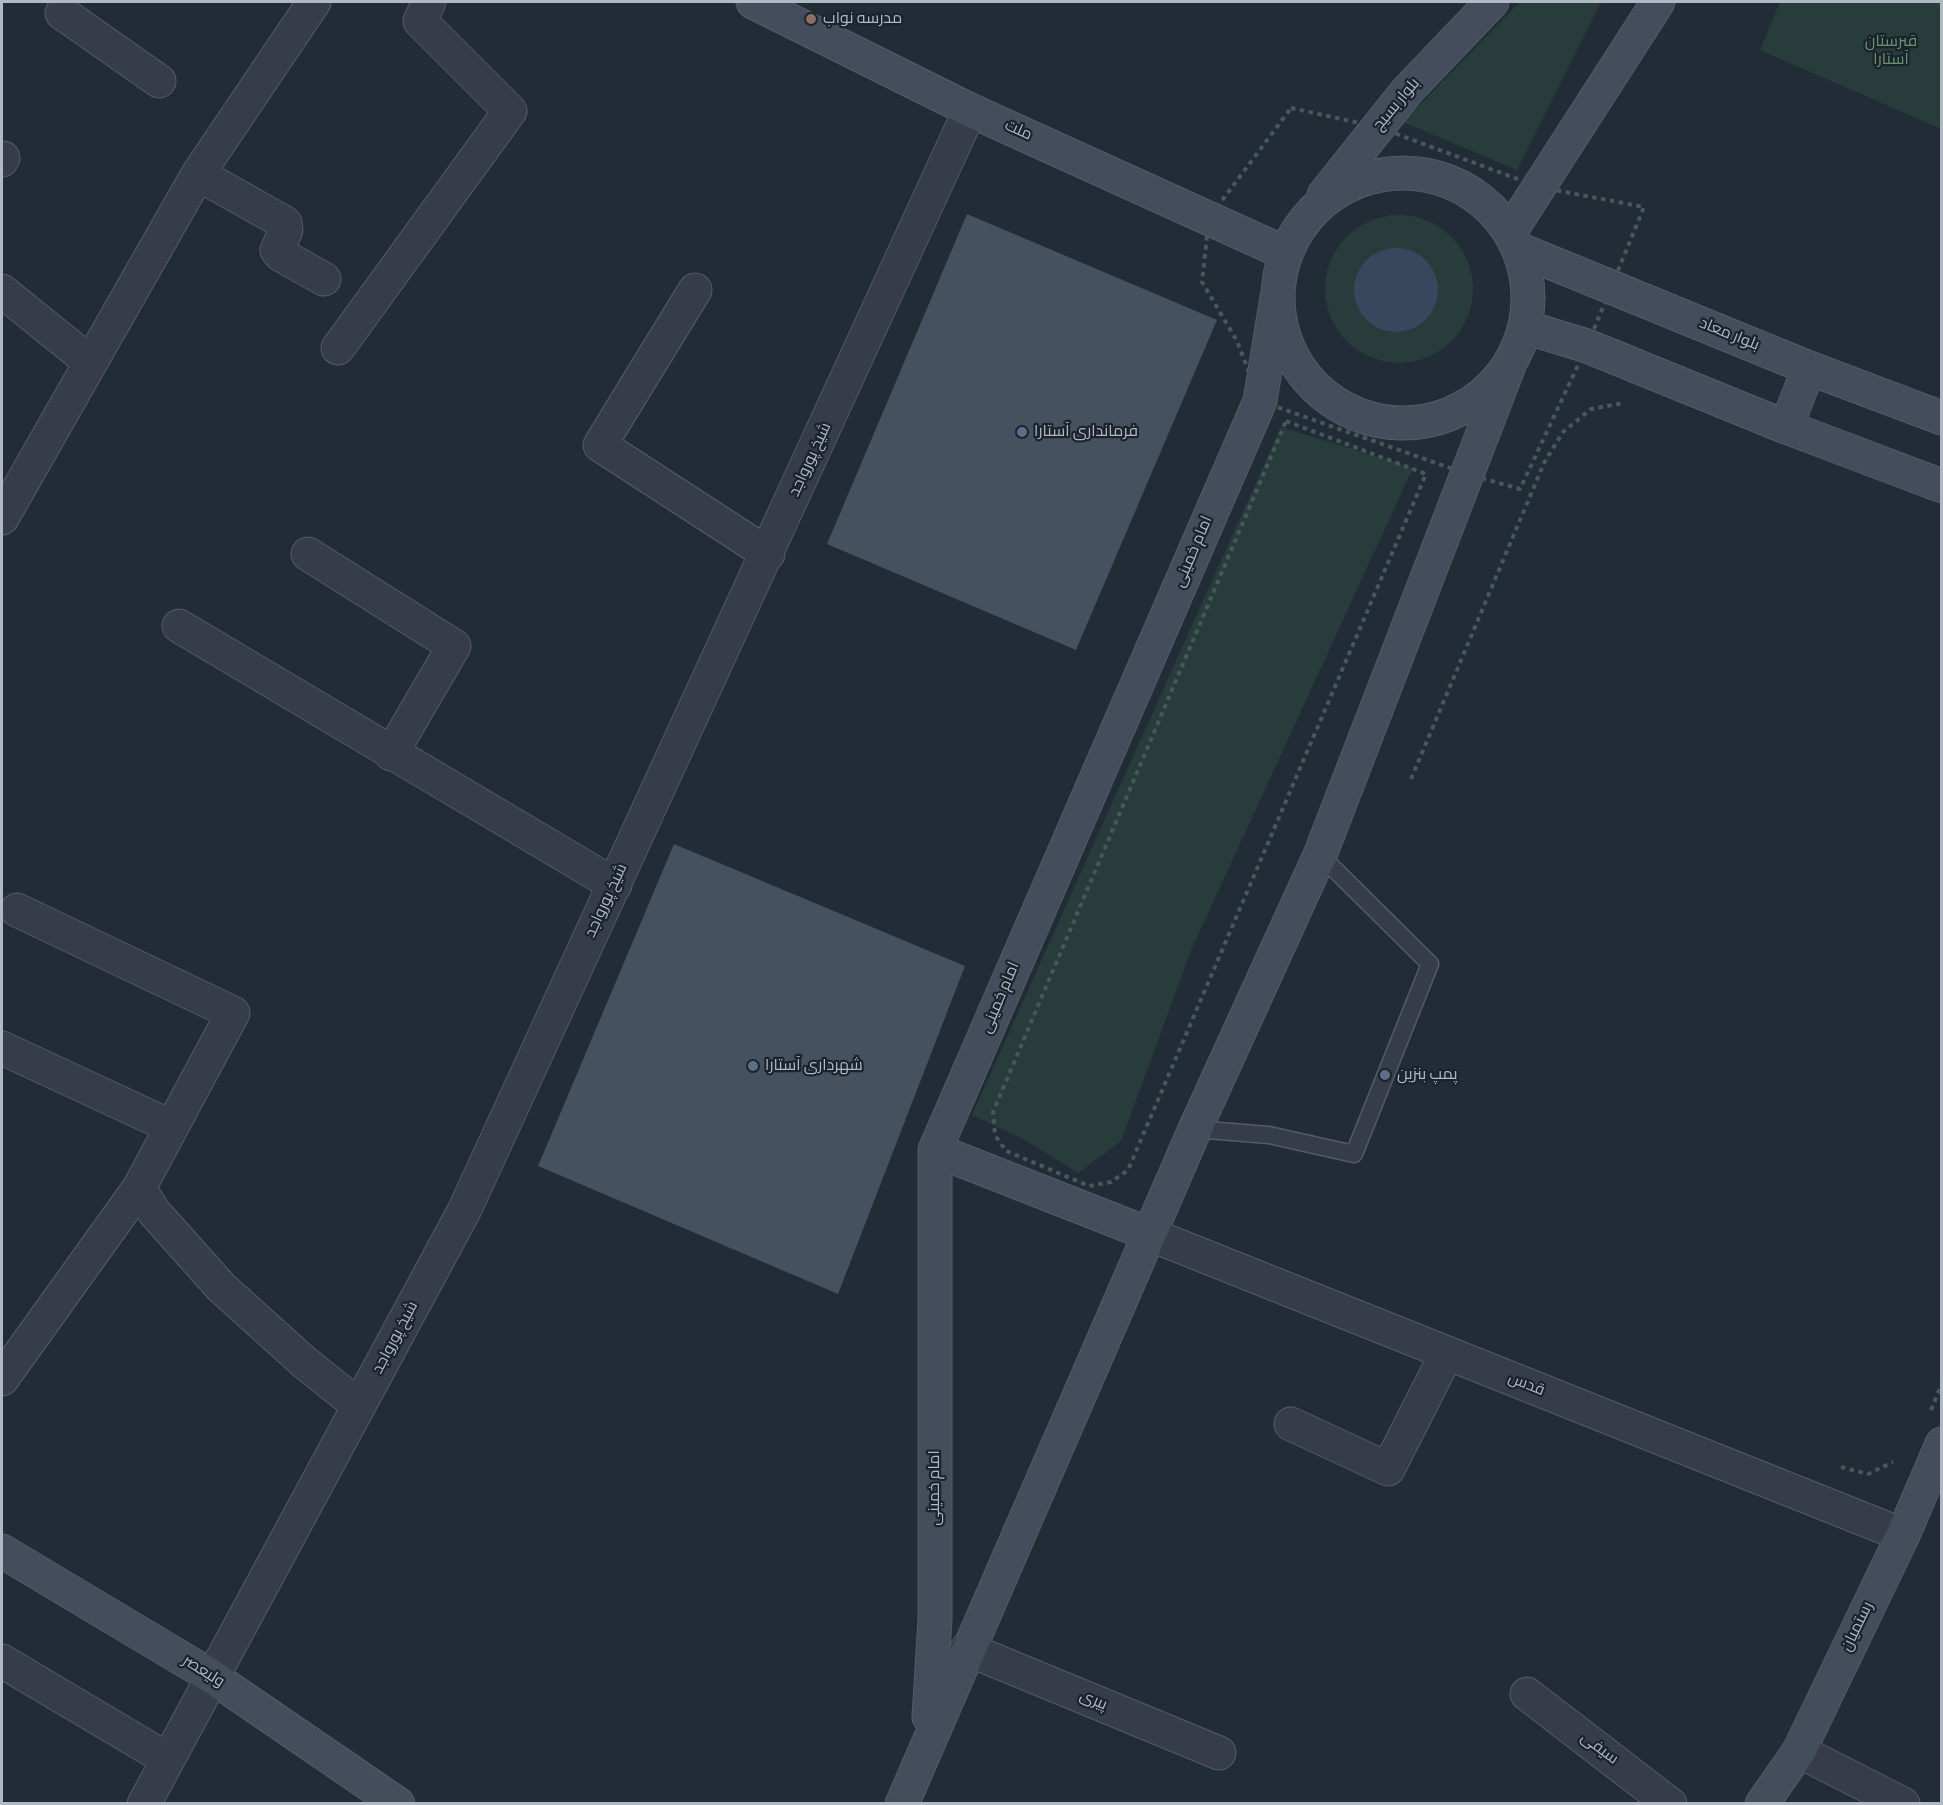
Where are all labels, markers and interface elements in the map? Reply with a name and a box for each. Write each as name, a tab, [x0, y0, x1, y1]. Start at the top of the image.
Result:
place label: مدرسه نواب	[823, 9, 902, 29]
marker: مدرسه نواب	[804, 12, 818, 26]
park label: قبرستان آستارا	[1865, 32, 1917, 70]
street label: بلوار بسیج	[1369, 75, 1425, 135]
street label: ملت	[1001, 116, 1035, 146]
street label: بلوار معاد	[1696, 314, 1762, 356]
street label: شیخ پورواجد	[786, 420, 836, 500]
place label: فرمانداری آستارا	[1034, 422, 1138, 442]
marker: فرمانداری آستارا	[1015, 425, 1029, 439]
street label: امام خمینی	[1170, 513, 1218, 591]
street label: شیخ پورواجد	[582, 861, 632, 941]
street label: امام خمینی	[977, 959, 1025, 1037]
place label: شهرداری آستارا	[765, 1056, 863, 1076]
marker: شهرداری آستارا	[746, 1059, 760, 1073]
place label: پمپ بنزین	[1397, 1065, 1458, 1085]
marker: پمپ بنزین	[1378, 1068, 1392, 1082]
street label: شیخ پورواجد	[369, 1298, 423, 1378]
street label: قدس	[1505, 1369, 1547, 1401]
street label: امام خمینی	[925, 1450, 945, 1526]
street label: رستمیان	[1838, 1599, 1878, 1655]
street label: ولیعصر	[178, 1652, 228, 1692]
street label: پیری	[1076, 1687, 1110, 1715]
street label: سیفی	[1576, 1729, 1622, 1769]

